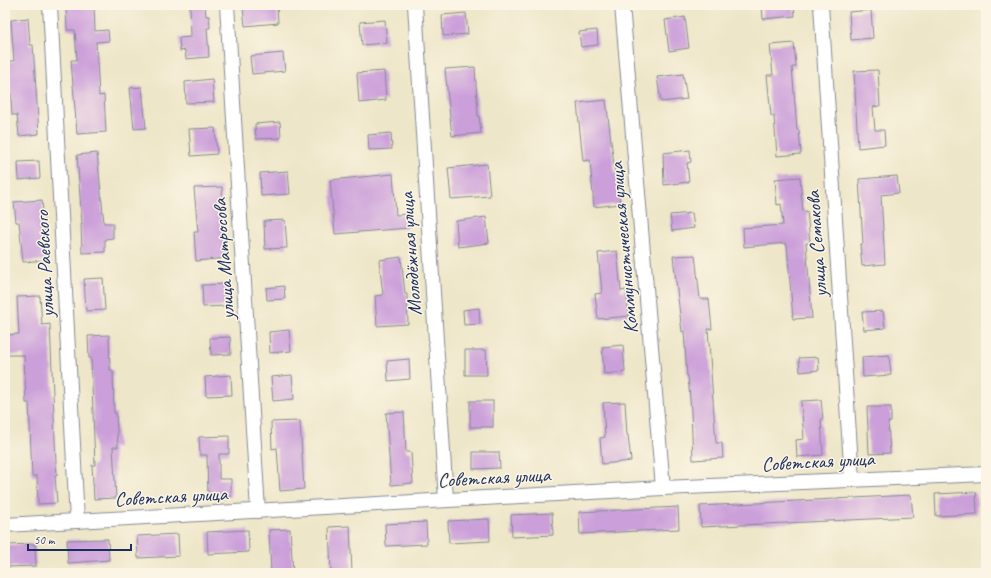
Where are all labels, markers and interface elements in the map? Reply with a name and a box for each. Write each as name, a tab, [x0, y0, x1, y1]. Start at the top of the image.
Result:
street label: Коммунистическая улица	[603, 160, 643, 335]
street label: улица Семакова	[800, 189, 833, 299]
street label: Молодёжная улица	[394, 190, 427, 316]
street label: улица Матросова	[207, 196, 240, 321]
street label: улица Раевского	[29, 209, 60, 319]
street label: Советская улица	[761, 446, 876, 477]
street label: Советская улица	[437, 462, 552, 493]
street label: Советская улица	[114, 481, 229, 512]
scale bar	[28, 526, 131, 552]
text: 50 m	[34, 532, 56, 548]

